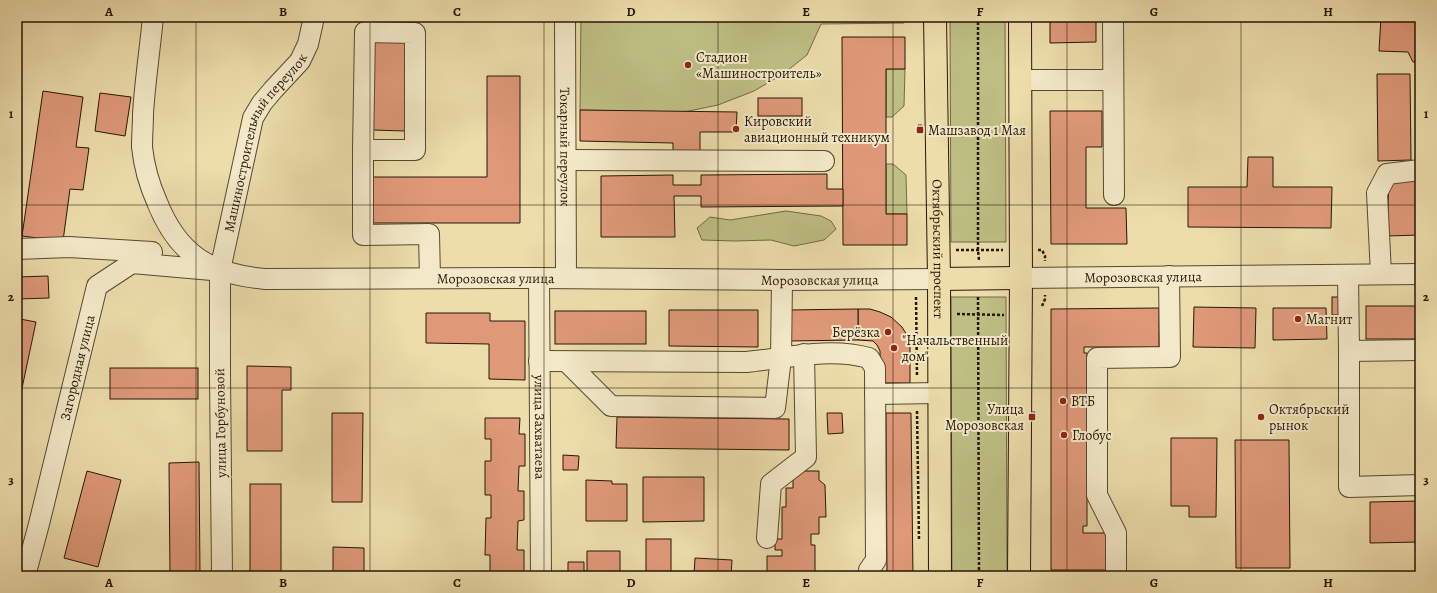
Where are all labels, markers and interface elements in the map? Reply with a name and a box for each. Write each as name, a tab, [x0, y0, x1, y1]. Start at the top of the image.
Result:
text: A	[104, 3, 114, 20]
text: B	[279, 3, 287, 20]
text: C	[453, 3, 461, 20]
text: D	[626, 3, 636, 20]
text: E	[802, 3, 810, 20]
text: F	[977, 3, 984, 20]
text: G	[1150, 3, 1158, 20]
text: H	[1323, 3, 1333, 20]
place label: Стадион «Машиностроитель»	[696, 48, 822, 83]
street label: Машиностроительный переулок	[219, 51, 312, 234]
marker: Стадион «Машиностроитель»	[683, 60, 693, 70]
street label: Токарный переулок	[555, 87, 575, 207]
text: 1	[9, 105, 14, 122]
text: 1	[1424, 105, 1429, 122]
place label: Кировский авиационный техникум	[744, 112, 890, 147]
place label: Машзавод 1 Мая	[928, 121, 1026, 140]
marker: Кировский авиационный техникум	[731, 124, 741, 134]
marker: Машзавод 1 Мая	[915, 125, 925, 135]
street label: Октябрьский проспект	[927, 179, 948, 319]
street label: Морозовская улица	[1084, 267, 1203, 287]
street label: Морозовская улица	[437, 269, 555, 288]
street label: Морозовская улица	[761, 270, 879, 290]
text: 2	[8, 288, 15, 305]
text: 2	[1423, 288, 1430, 305]
place label: Магнит	[1306, 310, 1353, 329]
street label: Загородная улица	[56, 312, 100, 422]
marker: Магнит	[1293, 314, 1303, 324]
place label: Берёзка	[832, 323, 881, 342]
marker: Берёзка	[883, 327, 893, 337]
place label: "Начальственный дом"	[901, 331, 1008, 366]
marker: "Начальственный дом"	[889, 343, 899, 353]
street label: улица Горбуновой	[210, 368, 231, 479]
street label: улица Захватаева	[530, 374, 549, 480]
place label: ВТБ	[1071, 392, 1095, 411]
marker: ВТБ	[1058, 396, 1068, 406]
place label: Улица Морозовская	[945, 400, 1025, 435]
place label: Октябрьский рынок	[1269, 400, 1350, 435]
marker: Улица Морозовская	[1027, 412, 1037, 422]
marker: Октябрьский рынок	[1256, 412, 1266, 422]
place label: Глобус	[1072, 426, 1112, 445]
marker: Глобус	[1059, 430, 1069, 440]
text: 3	[8, 471, 14, 488]
text: 3	[1423, 471, 1429, 488]
text: A	[104, 574, 114, 591]
text: B	[279, 574, 287, 591]
text: C	[453, 574, 461, 591]
text: D	[626, 574, 636, 591]
text: E	[802, 574, 810, 591]
text: F	[977, 574, 984, 591]
text: G	[1150, 574, 1158, 591]
text: H	[1323, 574, 1333, 591]

